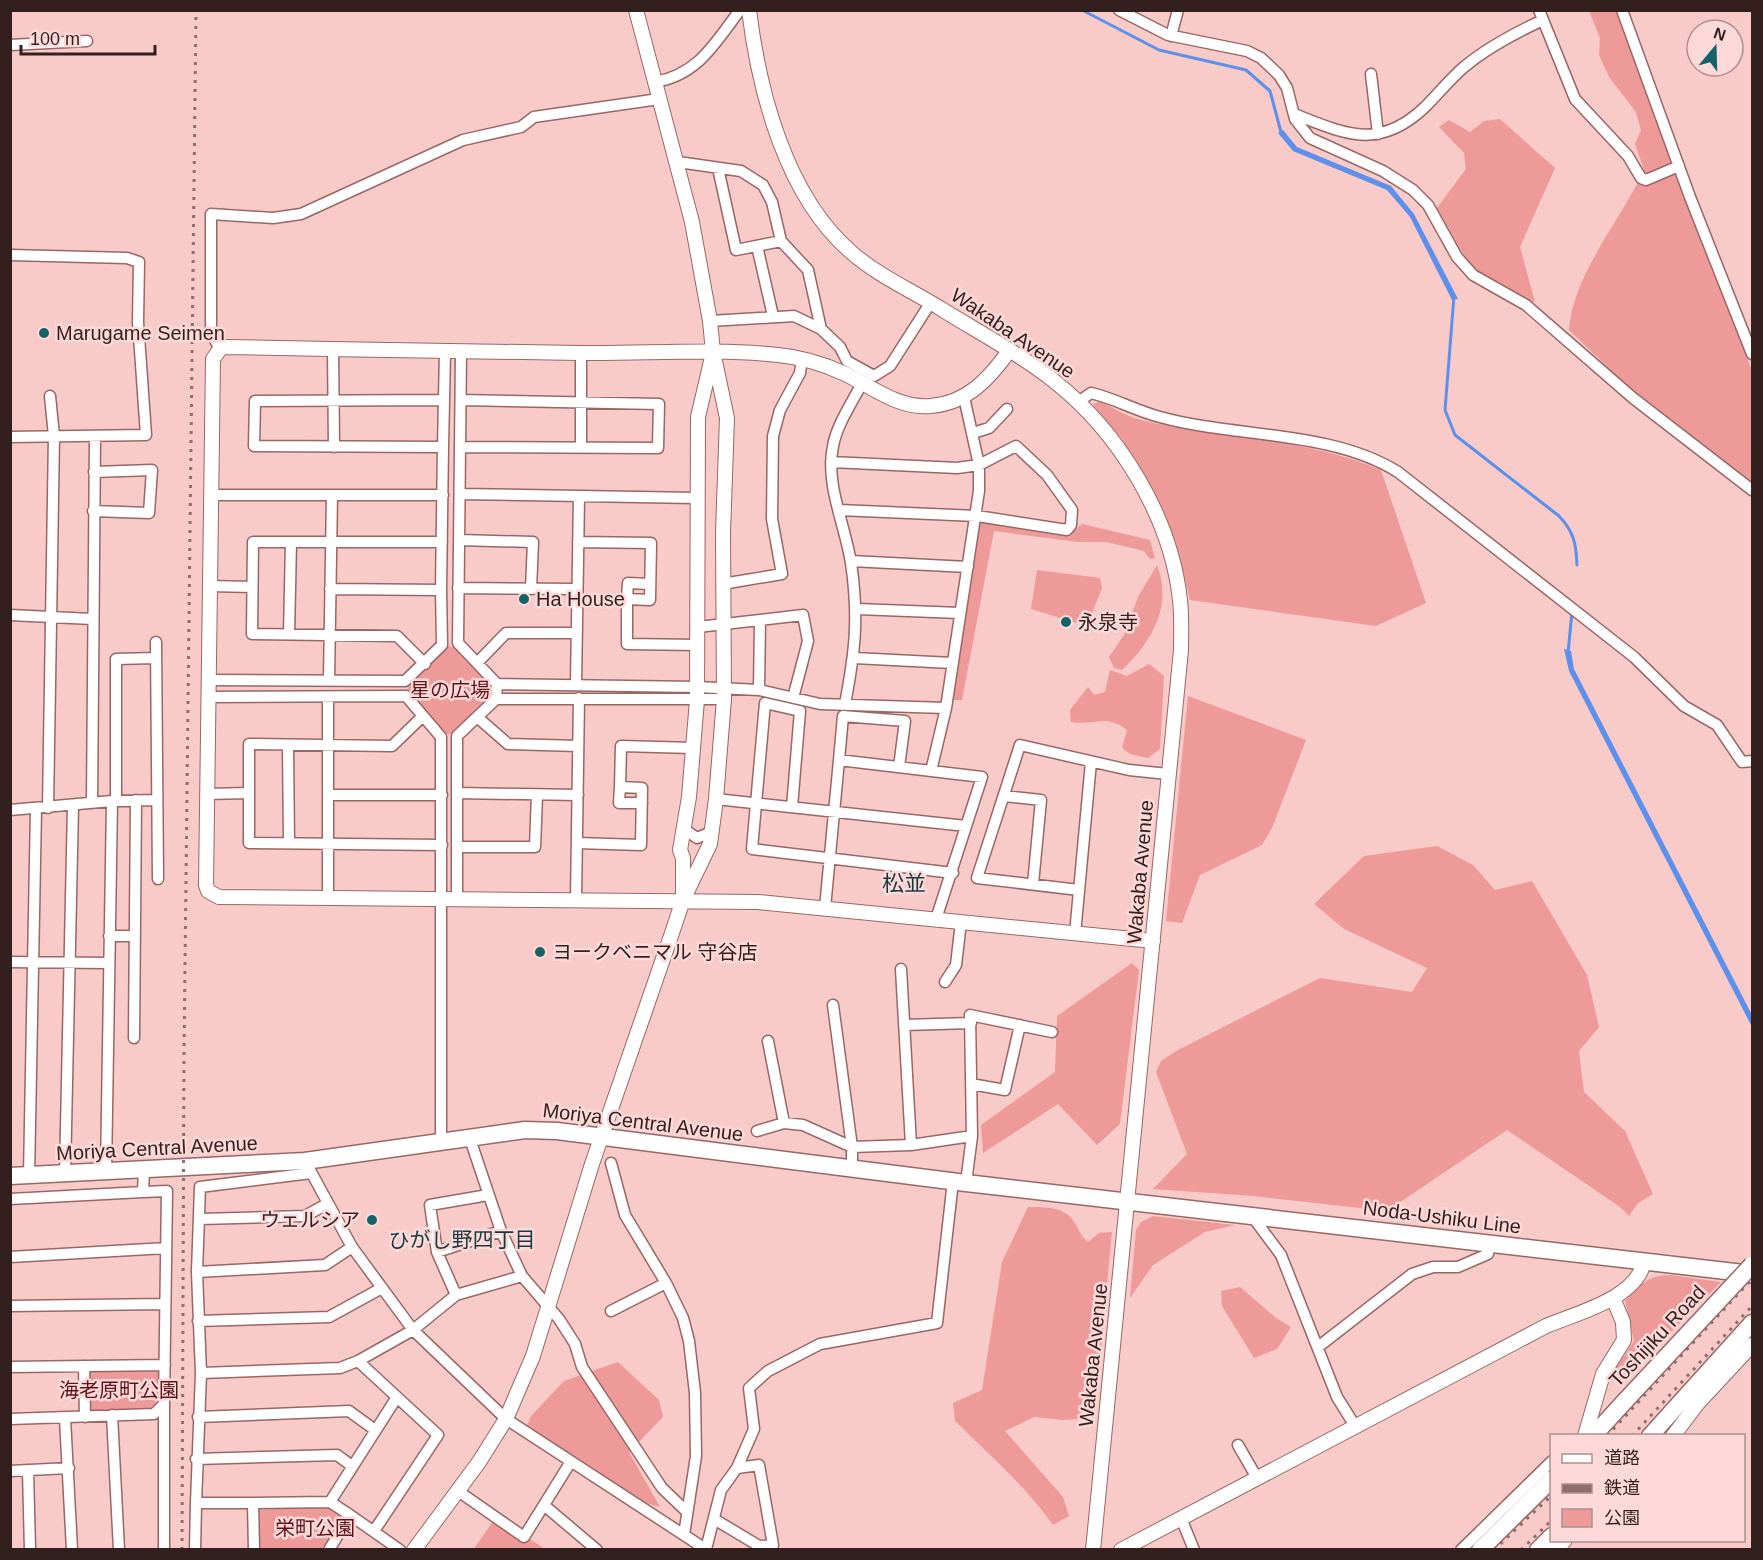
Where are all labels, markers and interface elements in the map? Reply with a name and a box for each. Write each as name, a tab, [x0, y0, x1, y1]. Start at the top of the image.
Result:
scale bar	[21, 18, 154, 56]
north arrow	[1685, 18, 1745, 78]
text: N	[1711, 24, 1728, 44]
text: 100 m	[30, 29, 80, 49]
street label: Wakaba Avenue	[947, 283, 1079, 383]
place label: Marugame Seimen	[56, 322, 225, 344]
marker: Marugame Seimen	[37, 326, 51, 340]
place label: Ha House	[536, 588, 625, 610]
marker: Ha House	[517, 592, 531, 606]
place label: 永泉寺	[1078, 611, 1138, 633]
marker: 永泉寺	[1059, 615, 1073, 629]
park label: 星の広場	[410, 679, 490, 701]
street label: Wakaba Avenue	[1123, 799, 1157, 945]
district label: 松並	[882, 871, 926, 896]
place label: ヨークベニマル 守谷店	[552, 941, 758, 963]
marker: ヨークベニマル 守谷店	[533, 945, 547, 959]
street label: Moriya Central Avenue	[541, 1099, 745, 1145]
street label: Moriya Central Avenue	[56, 1132, 258, 1164]
street label: Noda-Ushiku Line	[1362, 1196, 1522, 1238]
place label: ウェルシア	[260, 1209, 360, 1231]
marker: ウェルシア	[365, 1213, 379, 1227]
district label: ひがし野四丁目	[389, 1228, 536, 1251]
street label: Toshijiku Road	[1605, 1281, 1709, 1391]
street label: Wakaba Avenue	[1075, 1282, 1111, 1428]
park label: 海老原町公園	[59, 1379, 179, 1401]
legend	[1550, 1434, 1745, 1542]
text: 道路	[1604, 1448, 1640, 1468]
text: 鉄道	[1604, 1478, 1640, 1498]
text: 公園	[1604, 1508, 1640, 1528]
park label: 栄町公園	[275, 1517, 355, 1539]

